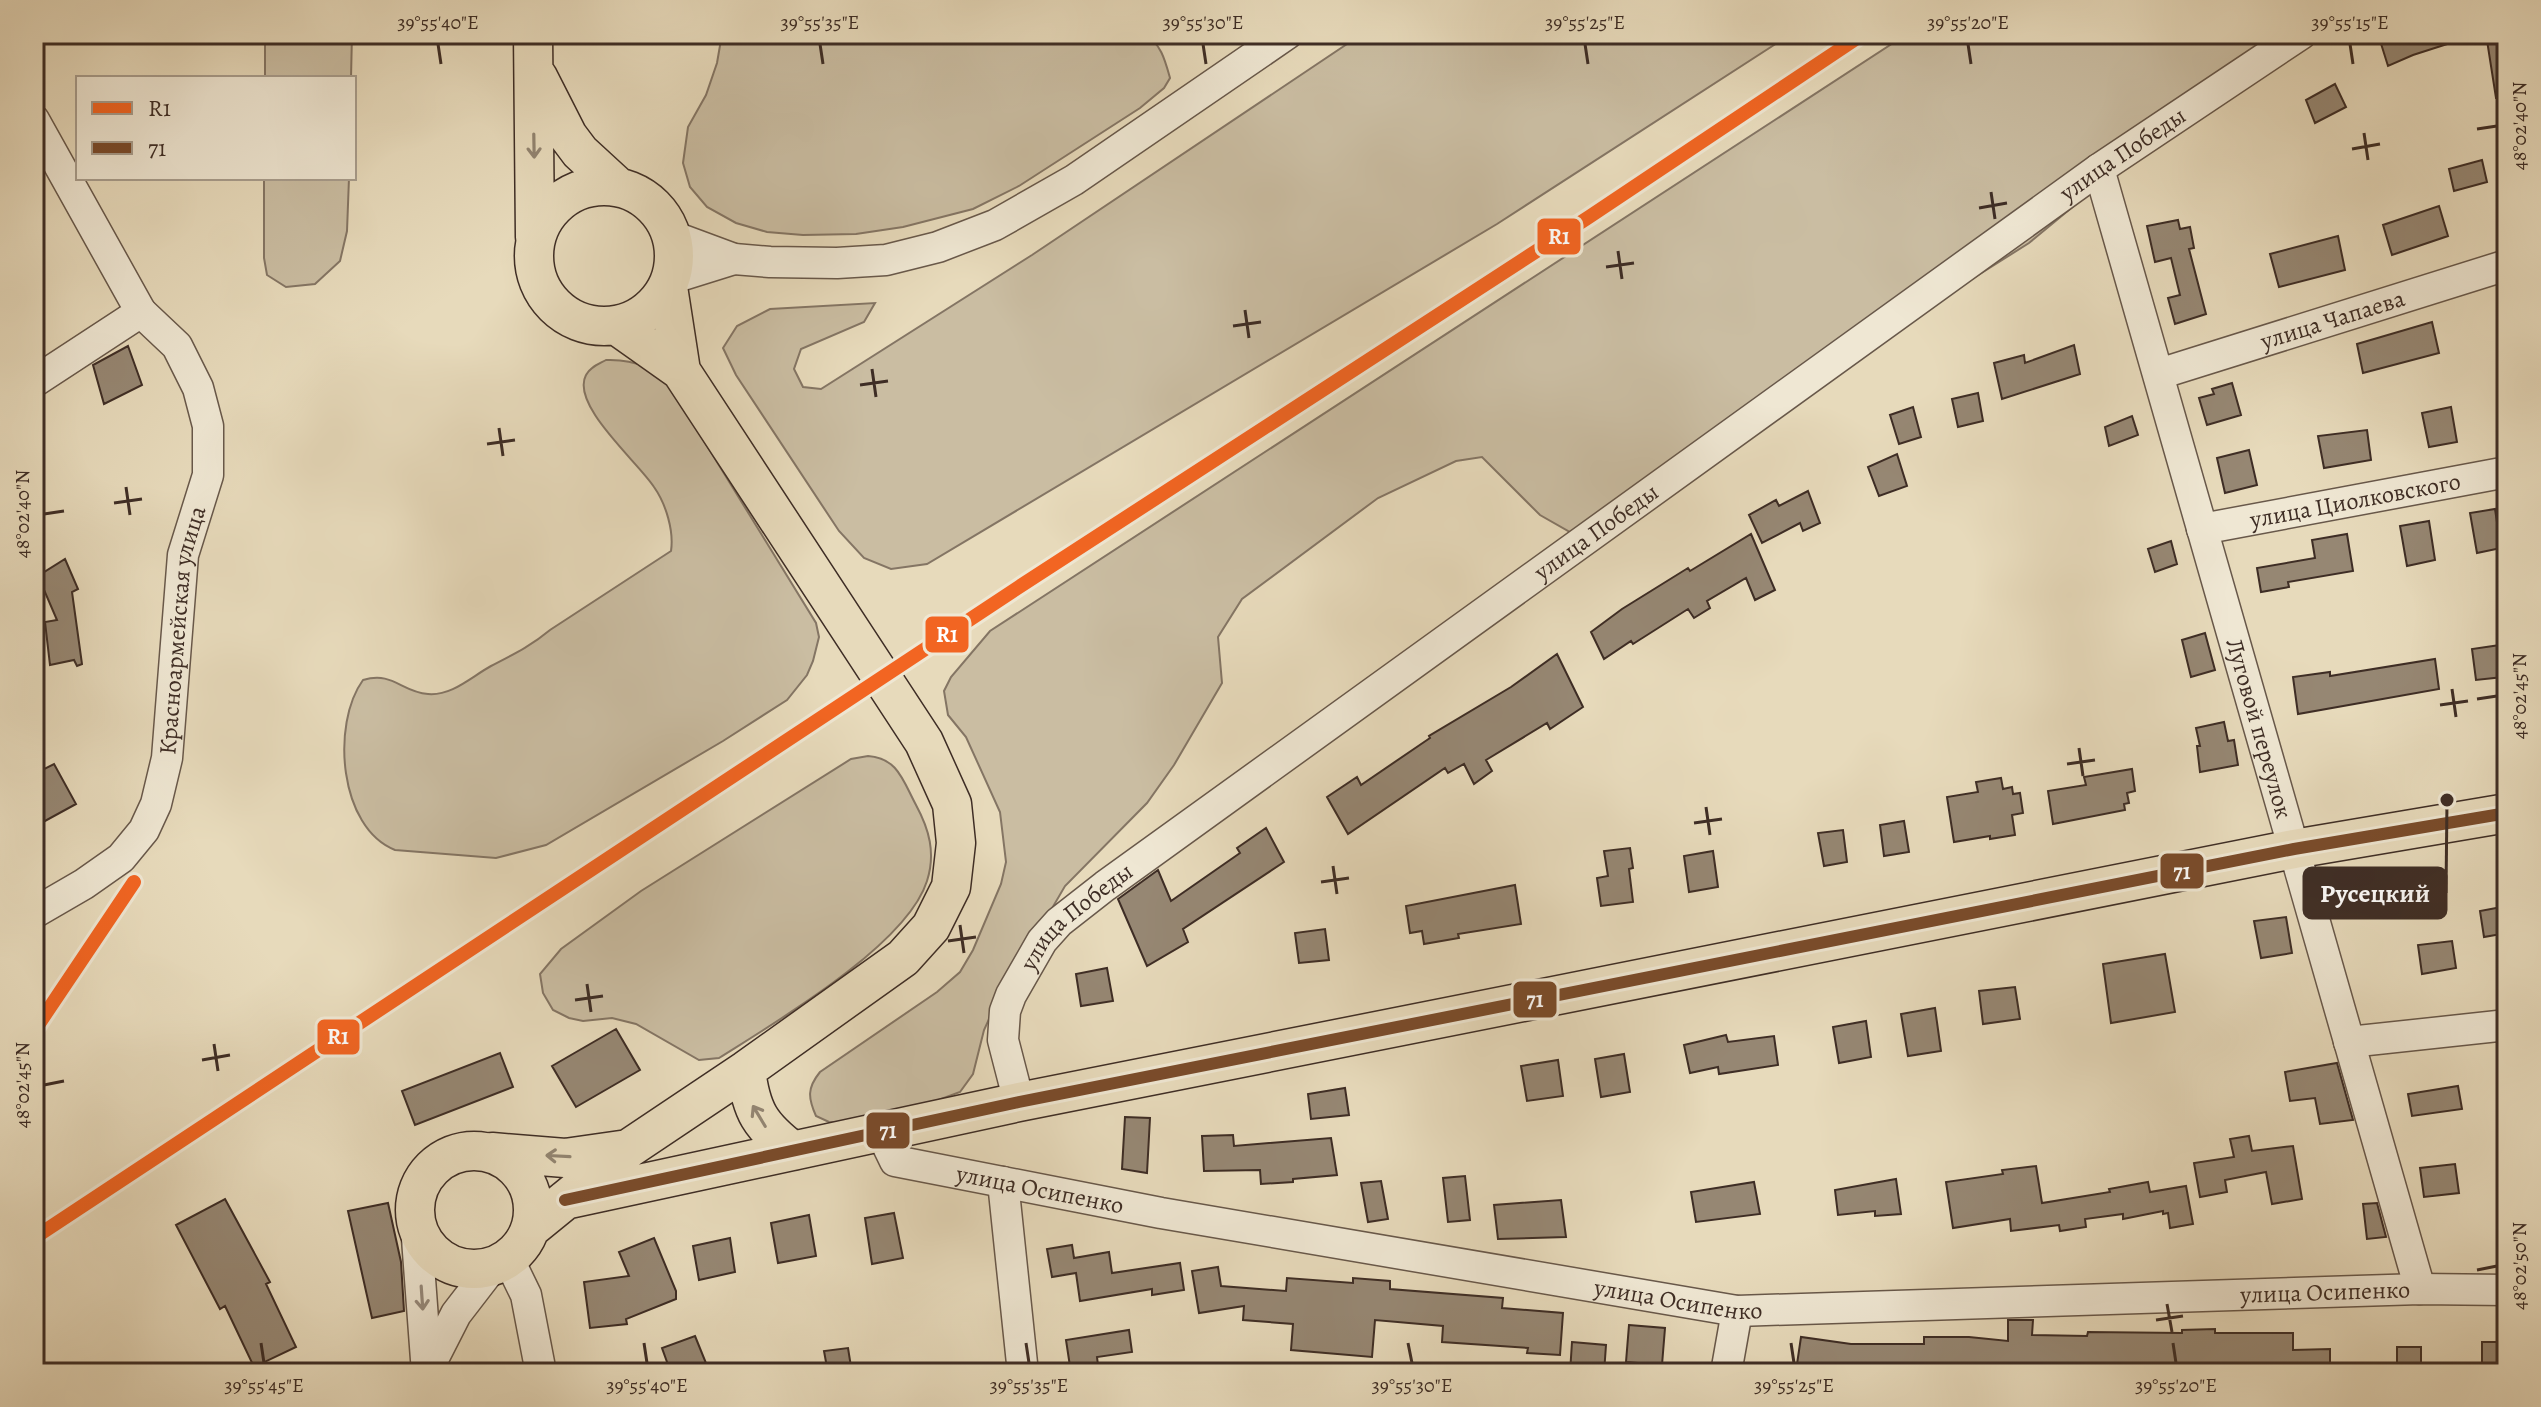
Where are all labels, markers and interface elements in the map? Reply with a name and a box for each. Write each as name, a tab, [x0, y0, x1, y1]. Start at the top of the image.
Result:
text: 39°55'40"E	[397, 9, 479, 36]
text: 39°55'35"E	[781, 9, 859, 36]
text: 39°55'30"E	[1163, 9, 1243, 36]
text: 39°55'25"E	[1545, 9, 1625, 36]
text: 39°55'20"E	[1927, 9, 2009, 36]
text: 39°55'15"E	[2311, 9, 2389, 36]
legend	[76, 76, 356, 180]
text: 48°02'40"N	[2506, 82, 2533, 170]
text: R1	[148, 92, 171, 124]
street label: улица Победы	[2052, 100, 2192, 209]
text: 71	[148, 132, 166, 164]
one-way arrow	[526, 132, 542, 159]
line badge: R1	[1536, 217, 1582, 256]
text: R1	[1548, 222, 1570, 252]
street label: улица Чапаева	[2256, 282, 2409, 357]
street label: улица Циолковского	[2246, 465, 2463, 536]
text: 48°02'40"N	[9, 470, 36, 558]
street label: улица Победы	[1527, 476, 1665, 588]
street label: Красноармейская улица	[151, 502, 213, 756]
line badge: R1	[924, 615, 970, 654]
text: R1	[936, 620, 958, 650]
street label: Луговой переулок	[2218, 635, 2300, 822]
text: 48°02'45"N	[2506, 653, 2533, 739]
line badge: 71	[2159, 852, 2205, 890]
street label: улица Победы	[1012, 855, 1139, 977]
text: 71	[2173, 857, 2191, 887]
callout: Русецкий	[2304, 868, 2446, 918]
text: Русецкий	[2320, 876, 2430, 911]
line badge: 71	[1512, 980, 1558, 1019]
text: 71	[1526, 985, 1544, 1015]
line badge: R1	[316, 1018, 361, 1056]
text: R1	[327, 1022, 349, 1052]
text: 48°02'45"N	[9, 1042, 36, 1128]
one-way arrow	[751, 1105, 767, 1128]
line badge: 71	[865, 1111, 911, 1150]
text: 71	[879, 1116, 897, 1146]
one-way arrow	[545, 1148, 572, 1163]
street label: улица Осипенко	[953, 1157, 1126, 1221]
text: 48°02'50"N	[2506, 1222, 2533, 1310]
street label: улица Осипенко	[1591, 1271, 1763, 1327]
street label: улица Осипенко	[2239, 1273, 2411, 1311]
one-way arrow	[415, 1284, 430, 1311]
text: 39°55'45"E	[224, 1372, 304, 1399]
text: 39°55'40"E	[606, 1372, 688, 1399]
text: 39°55'35"E	[990, 1372, 1068, 1399]
text: 39°55'30"E	[1372, 1372, 1452, 1399]
text: 39°55'25"E	[1754, 1372, 1834, 1399]
text: 39°55'20"E	[2135, 1372, 2217, 1399]

